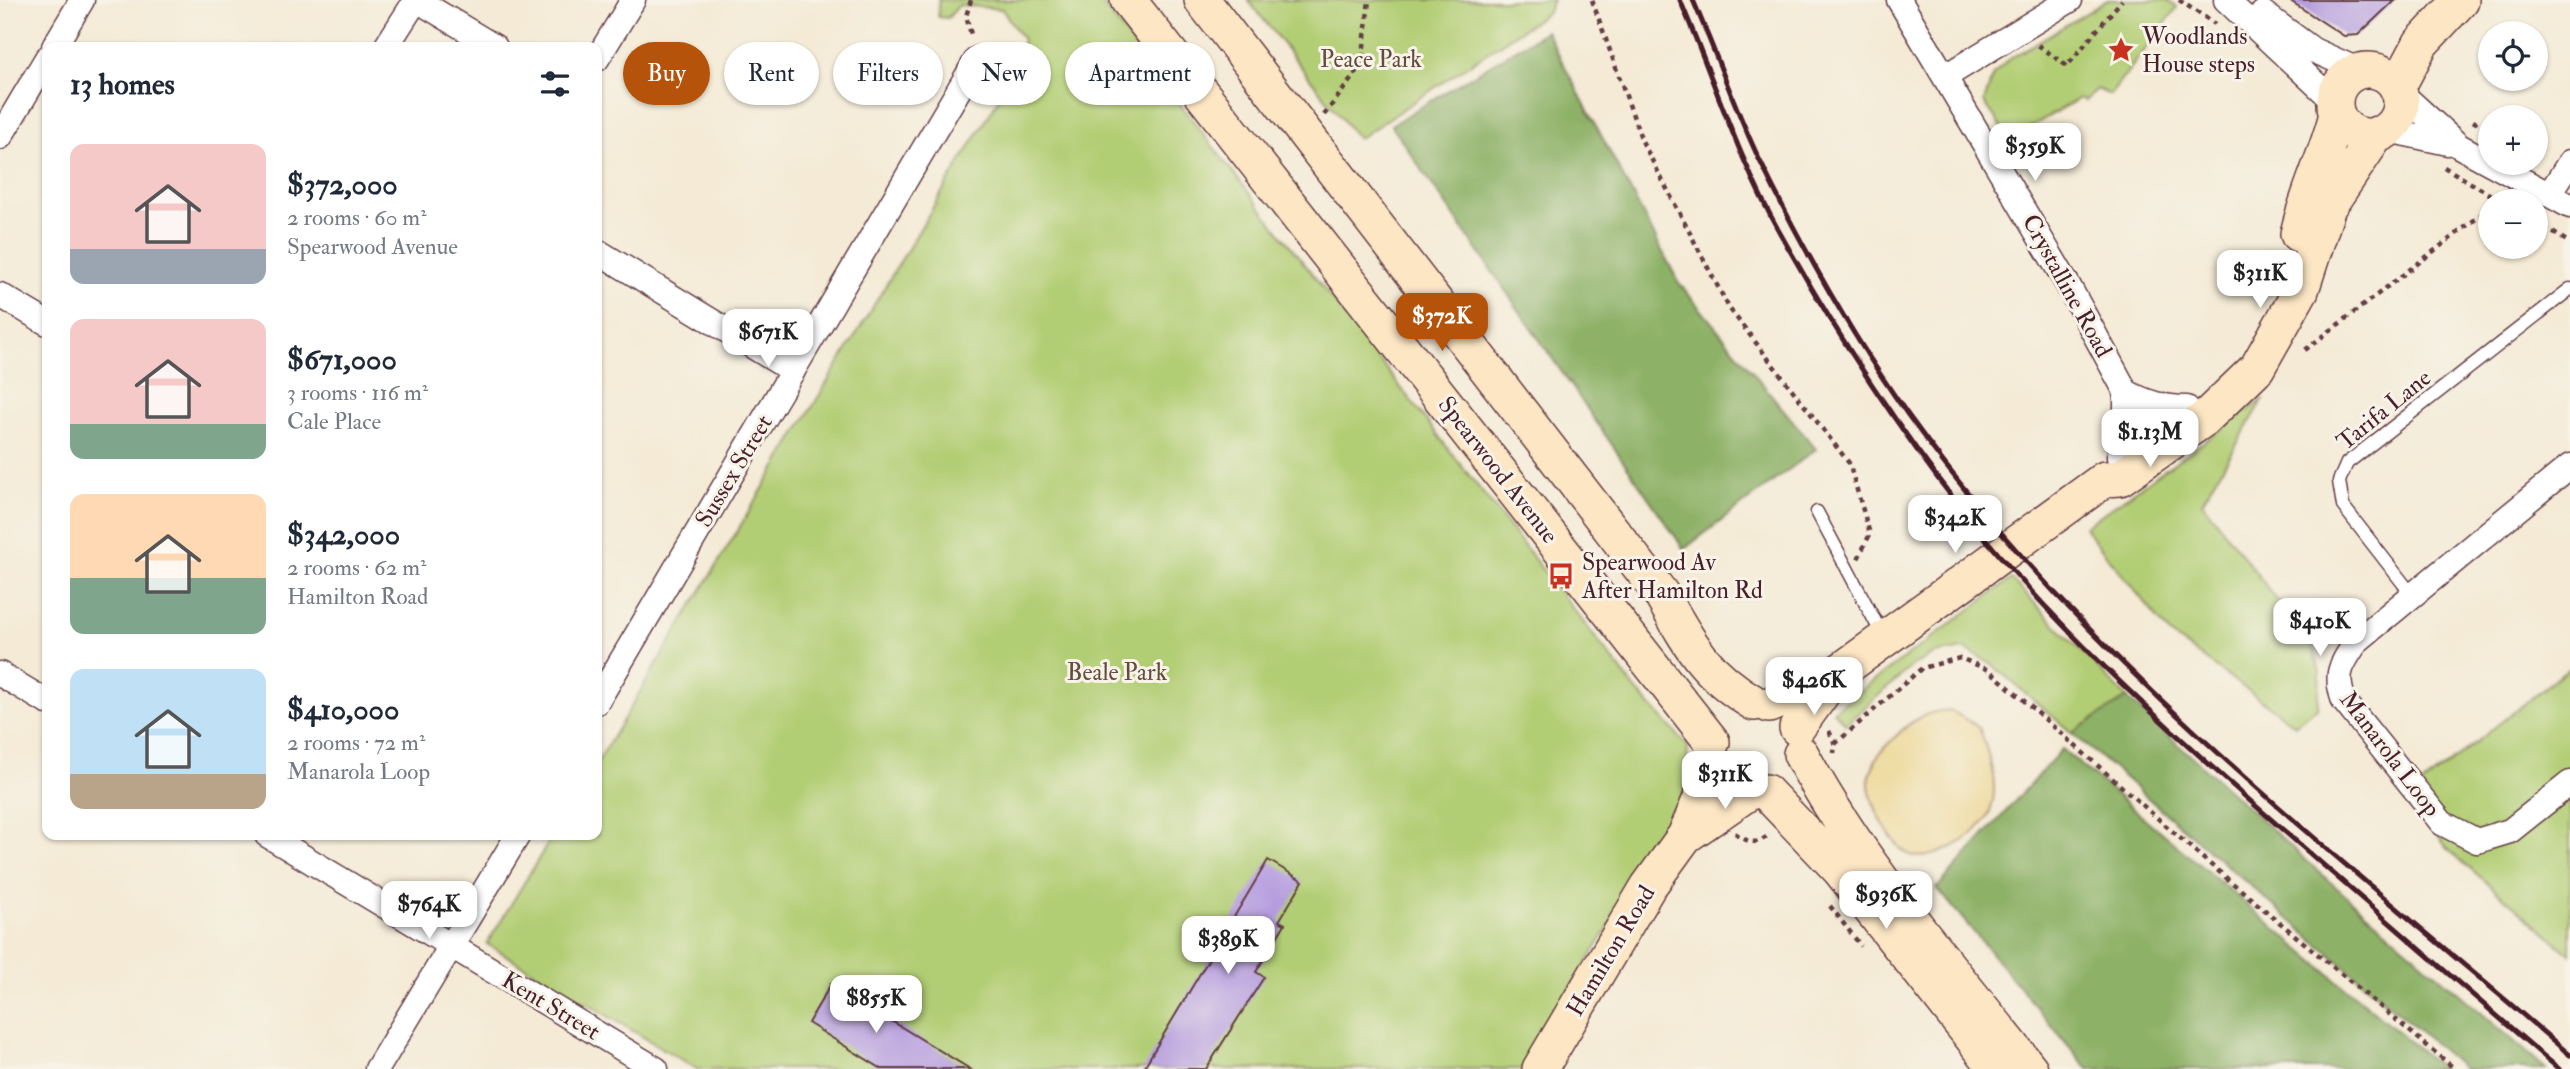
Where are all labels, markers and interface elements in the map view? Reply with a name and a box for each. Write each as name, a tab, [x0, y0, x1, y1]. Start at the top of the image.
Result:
place label: Woodlands House steps	[2141, 21, 2255, 80]
map controls	[2478, 21, 2548, 259]
button: locate	[2478, 21, 2548, 91]
place icon: Woodlands House steps	[2106, 35, 2136, 65]
chip: Buy	[623, 42, 710, 105]
chip: Rent	[724, 42, 819, 105]
chip: Filters	[833, 42, 943, 105]
chip: New	[957, 42, 1051, 105]
chip: Apartment	[1065, 42, 1215, 105]
park label: Peace Park	[1320, 44, 1422, 75]
icon: filters	[536, 65, 574, 103]
text: 13 homes	[70, 66, 175, 103]
button: +	[2478, 105, 2548, 175]
pin: $359K	[1986, 124, 2084, 183]
text: $359K	[2005, 131, 2065, 160]
text: $372,000	[287, 166, 398, 203]
icon: home	[126, 172, 210, 256]
button: −	[2478, 189, 2548, 259]
text: 2 rooms · 60 m²	[287, 203, 427, 232]
street label: Crystalline Road	[2015, 209, 2119, 363]
text: Spearwood Avenue	[287, 232, 458, 261]
pin: $311K	[2211, 250, 2309, 310]
text: $311K	[2233, 258, 2287, 287]
pin: $372K	[1393, 294, 1491, 353]
text: $372K	[1412, 301, 1472, 330]
pin: $671K	[719, 310, 817, 369]
text: $671K	[738, 317, 798, 346]
text: $671,000	[287, 341, 397, 378]
icon: home	[126, 347, 210, 431]
street label: Tarifa Lane	[2330, 362, 2438, 458]
text: 3 rooms · 116 m²	[287, 378, 428, 407]
street label: Spearwood Avenue	[1431, 390, 1565, 550]
text: Cale Place	[287, 407, 381, 436]
street label: Sussex Street	[688, 409, 780, 533]
pin: $1.13M	[2093, 410, 2207, 469]
text: $1.13M	[2118, 417, 2183, 446]
pin: $342K	[1906, 496, 2004, 555]
text: $342K	[1924, 503, 1986, 532]
text: $342,000	[287, 516, 400, 553]
icon: home	[126, 522, 210, 606]
place label: Spearwood Av After Hamilton Rd	[1581, 547, 1763, 606]
text: 2 rooms · 62 m²	[287, 553, 426, 582]
bus stop icon: Spearwood Av After Hamilton Rd	[1546, 561, 1576, 591]
text: Hamilton Road	[287, 582, 428, 611]
pin: $410K	[2271, 598, 2369, 658]
text: $410K	[2289, 606, 2351, 635]
park label: Beale Park	[1067, 657, 1168, 688]
pin: $426K	[1765, 658, 1863, 717]
text: $426K	[1782, 665, 1846, 694]
street label: Manarola Loop	[2333, 685, 2447, 823]
text: $410,000	[287, 691, 399, 728]
icon: home	[126, 697, 210, 781]
text: 2 rooms · 72 m²	[287, 728, 425, 757]
pin: $311K	[1676, 752, 1774, 811]
text: Manarola Loop	[287, 757, 430, 786]
text: $311K	[1698, 759, 1752, 788]
pin: $936K	[1837, 872, 1935, 931]
text: $936K	[1855, 879, 1917, 908]
street label: Hamilton Road	[1560, 880, 1662, 1022]
pin: $764K	[380, 881, 478, 941]
text: $764K	[397, 889, 461, 918]
pin: $389K	[1179, 916, 1277, 976]
text: $389K	[1198, 924, 1258, 953]
street label: Kent Street	[496, 965, 606, 1048]
pin: $855K	[827, 976, 925, 1035]
text: $855K	[846, 983, 906, 1012]

